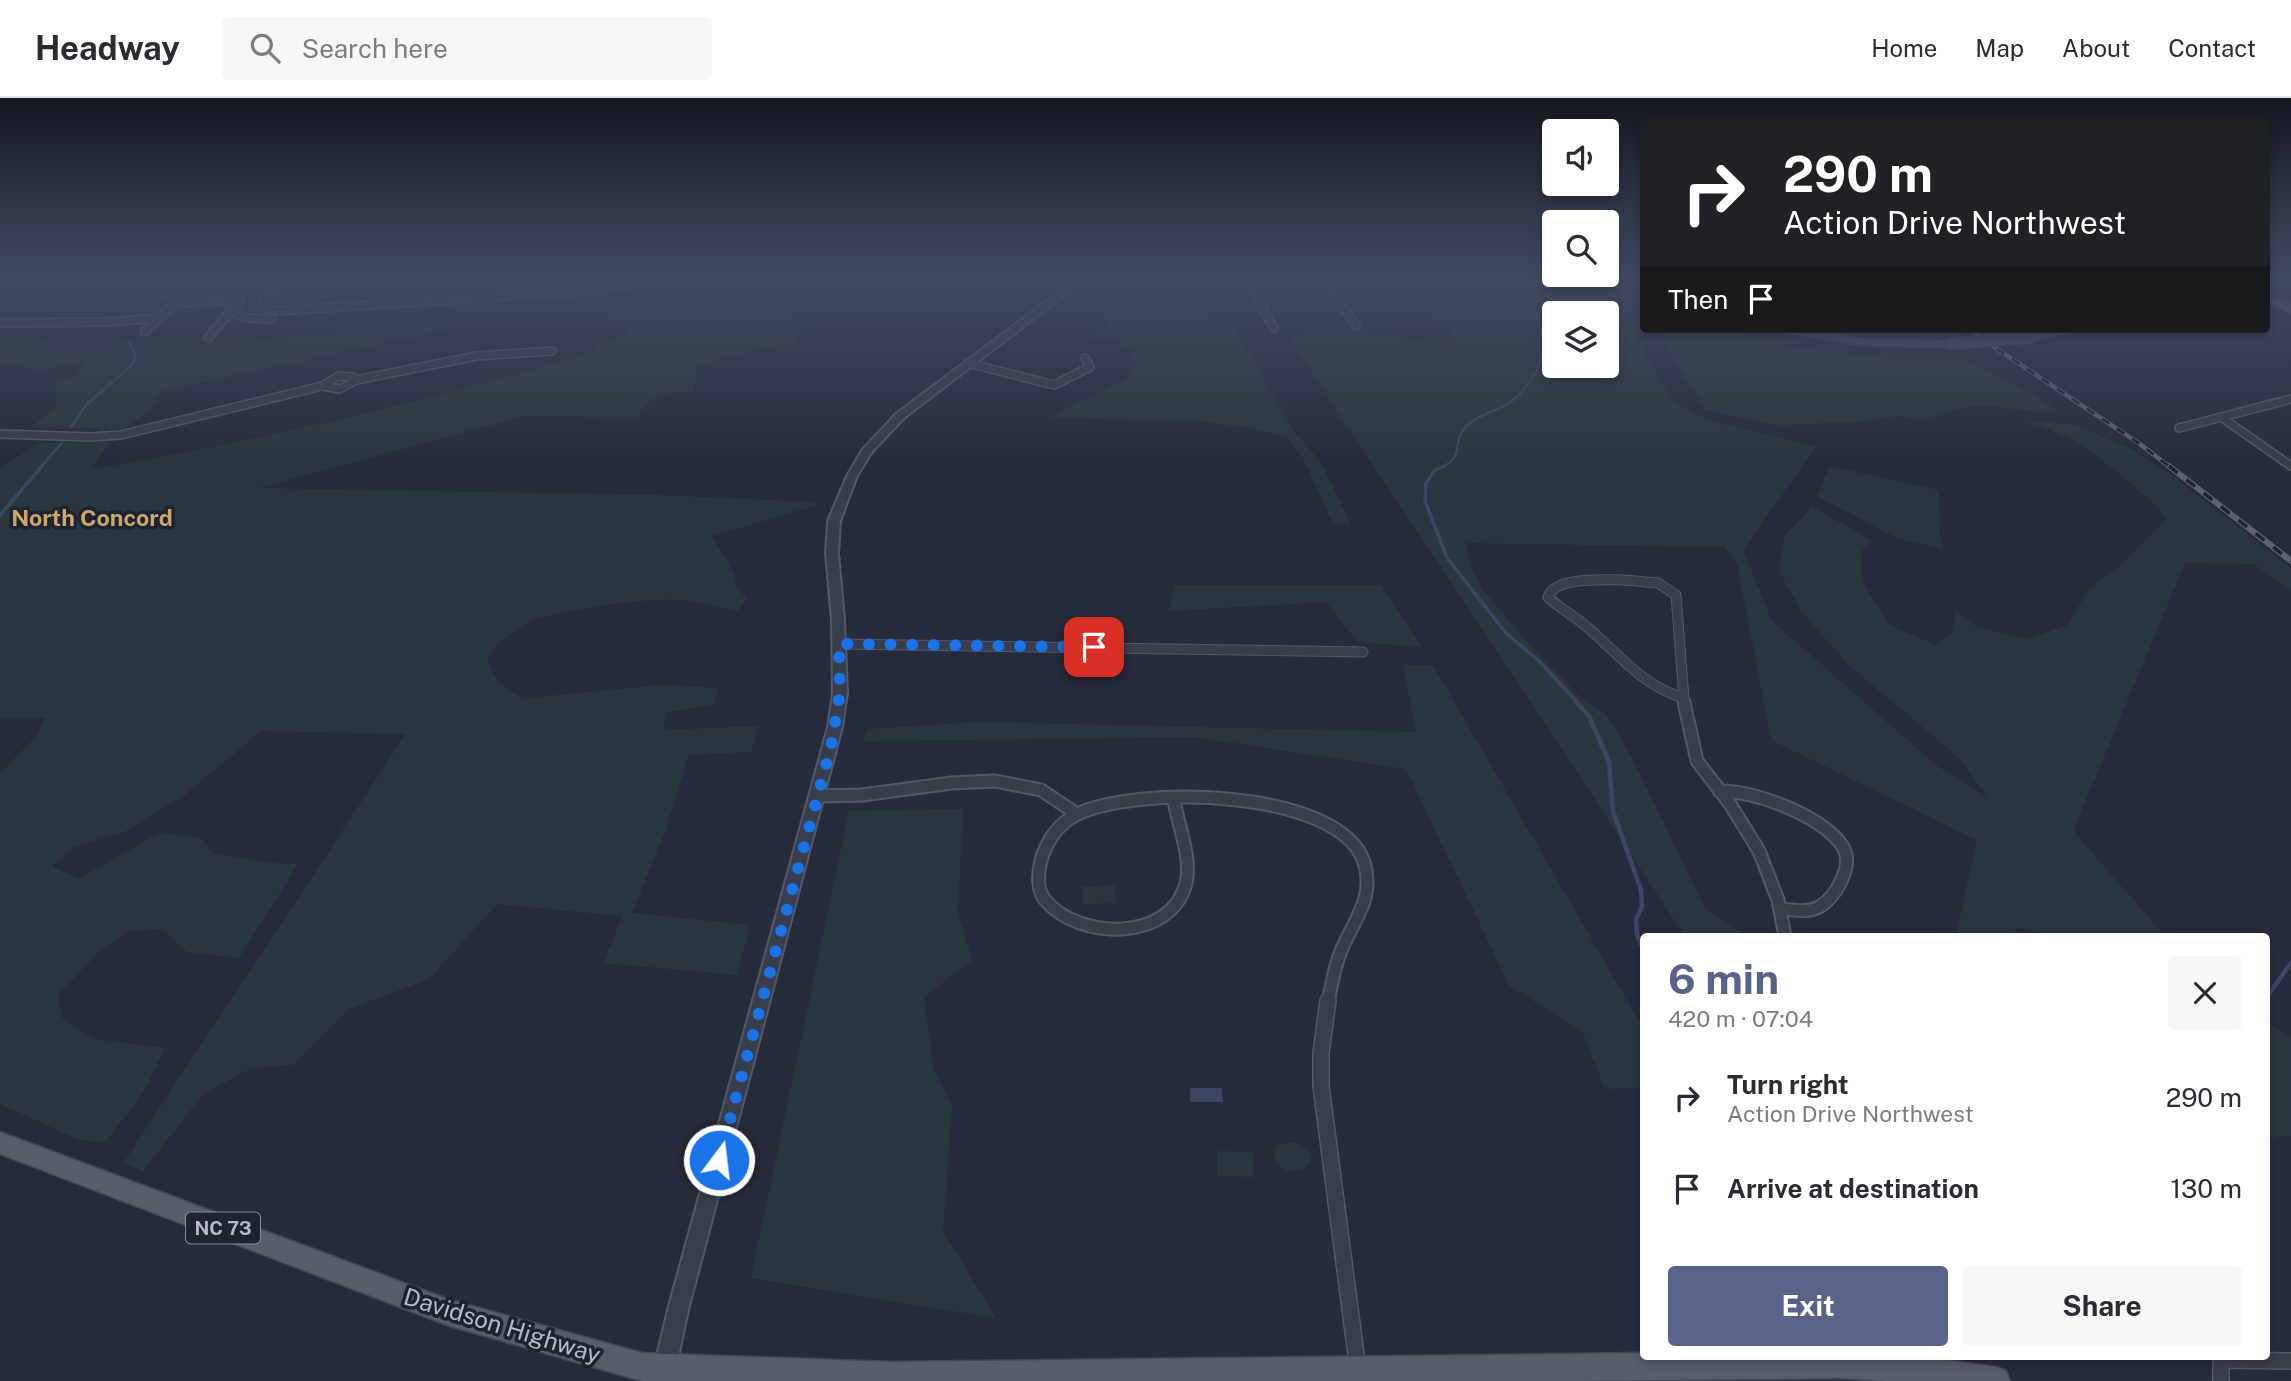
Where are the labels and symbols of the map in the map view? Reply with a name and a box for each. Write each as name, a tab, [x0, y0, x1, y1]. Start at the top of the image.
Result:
district label: North Concord	[11, 504, 173, 531]
pin	[1064, 617, 1124, 677]
position arrow	[682, 1123, 756, 1197]
road number: NC 73	[186, 1212, 260, 1244]
street label: Davidson Highway	[401, 1282, 604, 1368]

